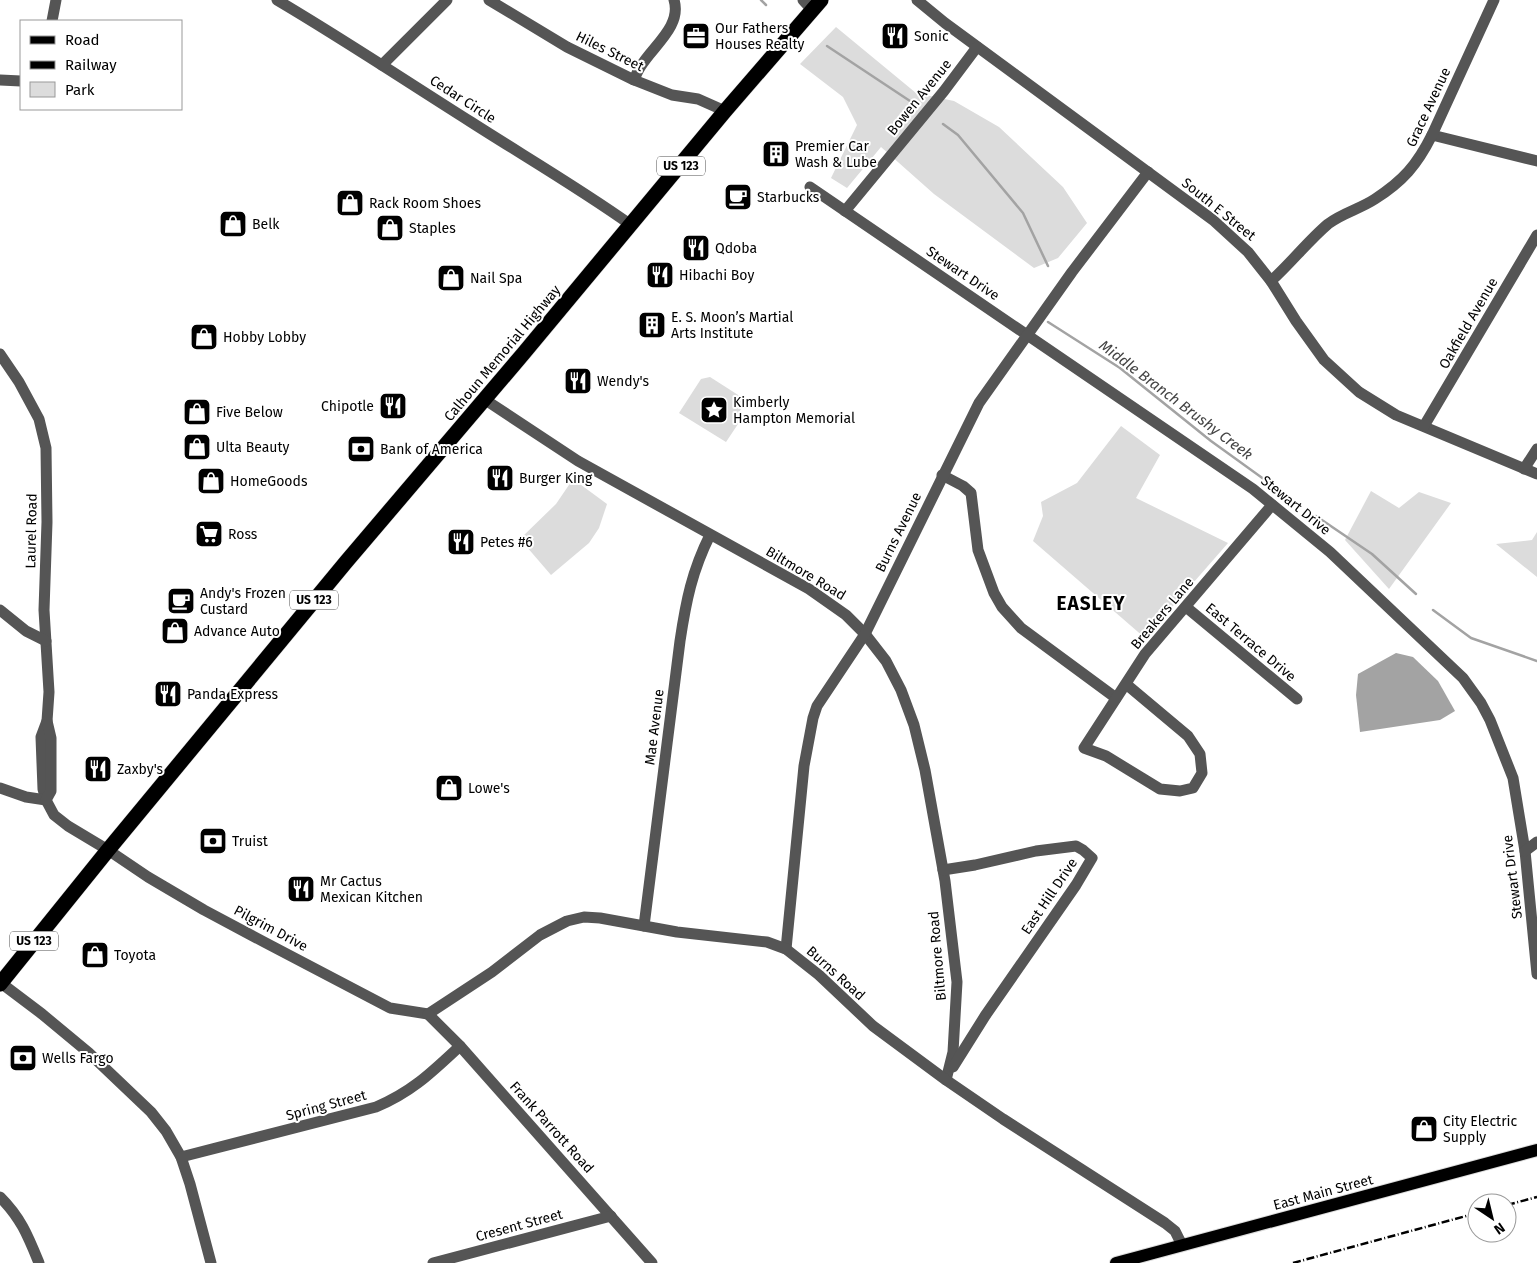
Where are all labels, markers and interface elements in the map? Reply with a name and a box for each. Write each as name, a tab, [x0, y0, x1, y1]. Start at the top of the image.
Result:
legend	[20, 20, 182, 110]
place label: Our Fathers Houses Realty	[715, 20, 805, 53]
office icon: Our Fathers Houses Realty	[681, 21, 711, 51]
restaurant icon: Sonic	[880, 21, 910, 51]
street label: Hiles Street	[573, 28, 647, 76]
place label: Sonic	[914, 28, 949, 45]
text: Road	[65, 31, 100, 49]
text: Railway	[65, 56, 117, 74]
street label: Bowen Avenue	[884, 56, 955, 139]
street label: Grace Avenue	[1403, 65, 1454, 150]
street label: Cedar Circle	[426, 72, 499, 127]
text: Park	[65, 81, 95, 99]
place label: Premier Car Wash & Lube	[795, 138, 877, 171]
building icon: Premier Car Wash & Lube	[761, 139, 791, 169]
road number: US 123	[657, 157, 705, 176]
street label: South E Street	[1178, 174, 1260, 245]
cafe icon: Starbucks	[723, 182, 753, 212]
shop icon: Rack Room Shoes	[335, 188, 365, 218]
place label: Starbucks	[757, 189, 820, 206]
place label: Rack Room Shoes	[369, 195, 481, 212]
shop icon: Belk	[218, 209, 248, 239]
shop icon: Staples	[375, 213, 405, 243]
place label: Belk	[252, 216, 280, 233]
place label: Staples	[409, 220, 456, 237]
restaurant icon: Qdoba	[681, 233, 711, 263]
place label: Qdoba	[715, 240, 757, 257]
street label: Stewart Drive	[923, 243, 1003, 304]
restaurant icon: Hibachi Boy	[645, 260, 675, 290]
shop icon: Nail Spa	[436, 263, 466, 293]
place label: Hibachi Boy	[679, 267, 754, 284]
place label: Nail Spa	[470, 270, 522, 287]
street label: Oakfield Avenue	[1435, 275, 1501, 372]
street label: Calhoun Memorial Highway	[441, 282, 564, 425]
place label: E. S. Moon’s Martial Arts Institute	[671, 309, 793, 342]
building icon: E. S. Moon’s Martial Arts Institute	[637, 310, 667, 340]
shop icon: Hobby Lobby	[189, 322, 219, 352]
place label: Hobby Lobby	[223, 329, 306, 346]
water label: Middle Branch Brushy Creek	[1096, 336, 1256, 464]
restaurant icon: Wendy's	[563, 366, 593, 396]
place label: Wendy's	[597, 373, 649, 390]
restaurant icon: Chipotle	[378, 391, 408, 421]
place label: Kimberly Hampton Memorial	[733, 394, 855, 427]
place icon: Kimberly Hampton Memorial	[699, 395, 729, 425]
shop icon: Five Below	[182, 397, 212, 427]
place label: Chipotle	[321, 398, 374, 415]
place label: Five Below	[216, 404, 283, 421]
shop icon: Ulta Beauty	[182, 432, 212, 462]
bank icon: Bank of America	[346, 434, 376, 464]
place label: Ulta Beauty	[216, 439, 289, 456]
place label: Bank of America	[380, 441, 483, 458]
restaurant icon: Burger King	[485, 463, 515, 493]
shop icon: HomeGoods	[196, 466, 226, 496]
place label: Burger King	[519, 470, 593, 487]
street label: Stewart Drive	[1257, 472, 1334, 539]
place label: HomeGoods	[230, 473, 308, 490]
street label: Burns Avenue	[872, 489, 925, 575]
street label: Laurel Road	[22, 493, 41, 569]
supermarket icon: Ross	[194, 519, 224, 549]
place label: Ross	[228, 526, 258, 543]
restaurant icon: Petes #6	[446, 527, 476, 557]
place label: Petes #6	[480, 534, 533, 551]
street label: Biltmore Road	[763, 543, 849, 604]
street label: Breakers Lane	[1127, 574, 1197, 653]
place label: Andy's Frozen Custard	[200, 585, 286, 618]
cafe icon: Andy's Frozen Custard	[166, 586, 196, 616]
road number: US 123	[290, 590, 338, 610]
district label: EASLEY	[1056, 592, 1126, 615]
street label: East Terrace Drive	[1202, 600, 1299, 685]
shop icon: Advance Auto	[160, 616, 190, 646]
place label: Advance Auto	[194, 623, 280, 640]
restaurant icon: Panda Express	[153, 679, 183, 709]
place label: Panda Express	[187, 686, 278, 703]
street label: Mae Avenue	[641, 688, 668, 766]
restaurant icon: Zaxby's	[83, 754, 113, 784]
place label: Zaxby's	[117, 761, 164, 778]
shop icon: Lowe's	[434, 773, 464, 803]
place label: Lowe's	[468, 780, 510, 797]
bank icon: Truist	[198, 826, 228, 856]
place label: Truist	[232, 833, 269, 850]
street label: Stewart Drive	[1499, 834, 1526, 920]
street label: East Hill Drive	[1018, 855, 1081, 938]
place label: Mr Cactus Mexican Kitchen	[320, 873, 423, 906]
restaurant icon: Mr Cactus Mexican Kitchen	[286, 874, 316, 904]
street label: Pilgrim Drive	[231, 902, 311, 955]
street label: Biltmore Road	[925, 910, 950, 1002]
road number: US 123	[10, 931, 58, 950]
shop icon: Toyota	[80, 940, 110, 970]
street label: Burns Road	[803, 943, 868, 1004]
place label: Toyota	[114, 947, 156, 964]
bank icon: Wells Fargo	[8, 1043, 38, 1073]
place label: Wells Fargo	[42, 1050, 114, 1067]
street label: Frank Parrott Road	[506, 1078, 597, 1177]
street label: Spring Street	[284, 1086, 369, 1124]
place label: City Electric Supply	[1443, 1113, 1518, 1146]
shop icon: City Electric Supply	[1409, 1114, 1439, 1144]
street label: East Main Street	[1271, 1171, 1376, 1214]
north arrow	[1467, 1193, 1517, 1243]
street label: Cresent Street	[474, 1205, 565, 1245]
text: N	[1490, 1219, 1508, 1238]

